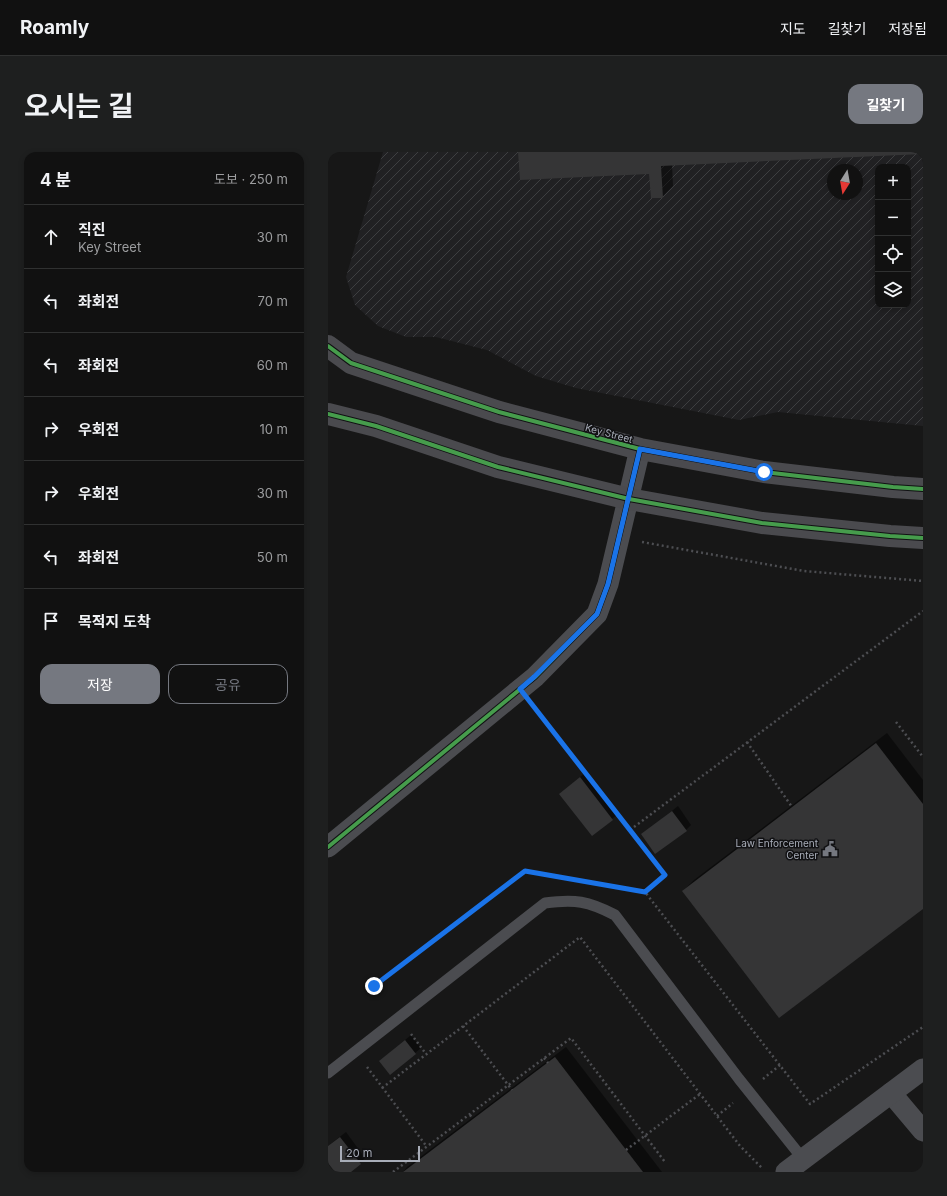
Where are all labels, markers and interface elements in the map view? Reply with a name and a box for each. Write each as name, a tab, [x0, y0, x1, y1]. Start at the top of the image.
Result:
text: Roamly	[20, 16, 89, 39]
text: 지도	[780, 20, 806, 37]
text: 길찾기	[828, 20, 866, 37]
text: 저장됨	[888, 20, 927, 37]
button: 길찾기	[848, 84, 923, 124]
text: 오시는 길	[24, 89, 134, 123]
north arrow	[827, 164, 863, 200]
map controls	[875, 164, 911, 308]
button: +	[875, 164, 911, 200]
text: 4 분	[40, 170, 71, 190]
text: 도보 · 250 m	[214, 171, 288, 187]
button: −	[875, 200, 911, 236]
text: 직진	[78, 220, 106, 239]
icon: ahead	[40, 226, 62, 248]
text: 30 m	[257, 229, 288, 245]
button: locate	[875, 236, 911, 272]
text: Key Street	[78, 239, 141, 255]
button: layers	[875, 272, 911, 308]
icon: left	[40, 290, 62, 312]
text: 좌회전	[78, 292, 119, 311]
text: 70 m	[258, 293, 288, 309]
icon: left	[40, 354, 62, 376]
text: 좌회전	[78, 356, 119, 375]
text: 60 m	[257, 357, 288, 373]
icon: right	[40, 418, 62, 440]
text: 우회전	[78, 420, 119, 439]
text: 10 m	[259, 421, 288, 437]
street label: Key Street	[584, 421, 635, 445]
route start	[755, 463, 773, 481]
icon: right	[40, 482, 62, 504]
text: 우회전	[78, 484, 119, 503]
text: 30 m	[257, 485, 288, 501]
icon: left	[40, 546, 62, 568]
text: 좌회전	[78, 548, 119, 567]
text: 50 m	[257, 549, 288, 565]
icon: arrive	[40, 610, 62, 632]
text: 목적지 도착	[78, 612, 151, 631]
button: 저장	[40, 664, 160, 704]
button: 공유	[168, 664, 288, 704]
place label: Law Enforcement Center	[736, 837, 819, 861]
public building icon: Law Enforcement Center	[821, 840, 839, 858]
route end	[365, 977, 383, 995]
scale bar	[340, 1144, 420, 1163]
text: 20 m	[346, 1146, 372, 1160]

